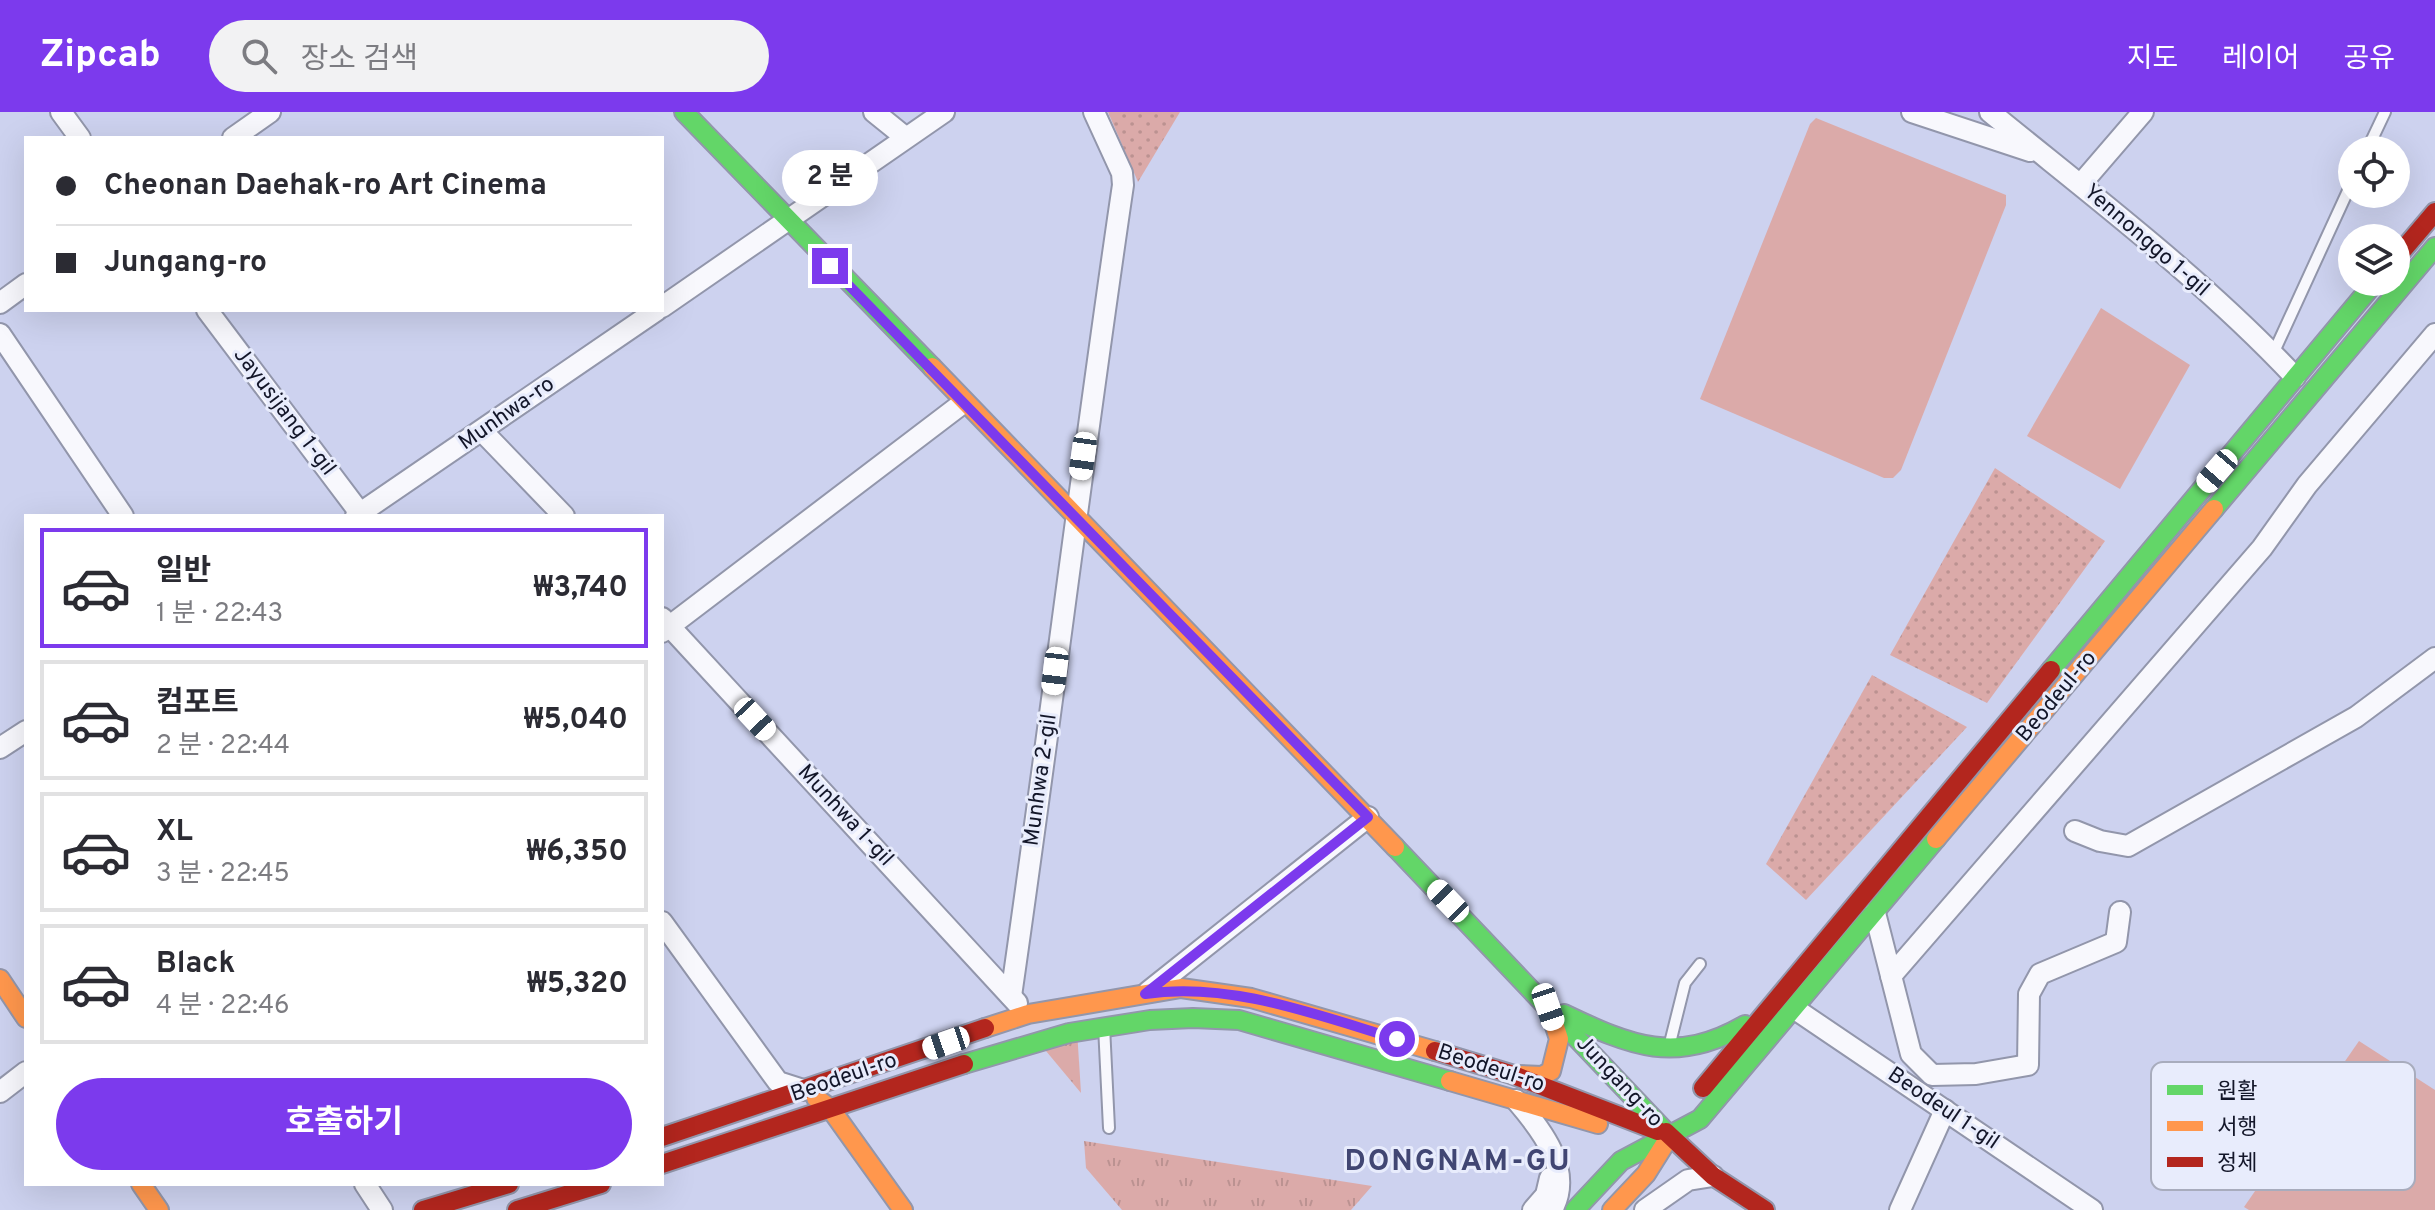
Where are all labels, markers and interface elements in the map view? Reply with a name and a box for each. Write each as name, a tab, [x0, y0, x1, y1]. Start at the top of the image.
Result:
search box	[209, 20, 769, 92]
text: Zipcab	[40, 32, 161, 81]
icon: search	[237, 34, 281, 78]
text: 장소 검색	[301, 42, 418, 79]
text: 지도	[2127, 42, 2178, 78]
text: 레이어	[2222, 42, 2299, 78]
text: 공유	[2343, 42, 2395, 78]
map controls	[2338, 136, 2410, 296]
button: locate	[2338, 136, 2410, 208]
callout: 2 분	[782, 150, 878, 206]
text: 2 분	[807, 161, 853, 194]
text: Cheonan Daehak-ro Art Cinema	[104, 168, 547, 205]
street label: Yennonggo 1-gil	[2077, 179, 2215, 303]
button: layers	[2338, 224, 2410, 296]
text: Jungang-ro	[104, 245, 267, 282]
route end	[812, 248, 848, 284]
street label: Jayusijang 1-gil	[227, 342, 341, 482]
street label: Munhwa-ro	[454, 371, 560, 457]
car	[1068, 431, 1098, 481]
car	[2192, 445, 2242, 497]
icon: car	[60, 552, 132, 624]
text: 일반	[156, 554, 211, 591]
text: ₩3,740	[533, 570, 628, 607]
text: 1 분 · 22:43	[156, 598, 283, 631]
car	[1040, 646, 1070, 696]
street label: Beodeul-ro	[2011, 646, 2103, 748]
icon: car	[60, 684, 132, 756]
text: 컴포트	[156, 686, 239, 723]
car	[730, 693, 780, 745]
text: ₩5,040	[524, 702, 628, 739]
street label: Munhwa 2-gil	[1018, 712, 1064, 848]
text: 2 분 · 22:44	[156, 730, 290, 763]
street label: Munhwa 1-gil	[791, 760, 899, 872]
text: XL	[156, 814, 193, 851]
icon: car	[60, 816, 132, 888]
text: ₩6,350	[526, 834, 628, 871]
text: 3 분 · 22:45	[156, 858, 290, 891]
car	[1423, 875, 1473, 927]
text: Black	[156, 946, 235, 983]
icon: car	[60, 948, 132, 1020]
text: ₩5,320	[527, 966, 628, 1003]
car	[1529, 980, 1567, 1034]
text: 4 분 · 22:46	[156, 990, 290, 1023]
route start	[1379, 1021, 1415, 1057]
car	[919, 1024, 973, 1062]
street label: Jungang-ro	[1570, 1030, 1668, 1134]
street label: Beodeul-ro	[1434, 1039, 1548, 1099]
street label: Beodeul-ro	[787, 1047, 901, 1109]
street label: Beodeul 1-gil	[1882, 1062, 2004, 1156]
legend	[2151, 1062, 2415, 1190]
button: 호출하기	[56, 1078, 632, 1170]
text: 원활	[2217, 1079, 2257, 1106]
text: 서행	[2217, 1115, 2257, 1142]
district label: DONGNAM-GU	[1344, 1144, 1572, 1181]
text: 정체	[2217, 1151, 2257, 1178]

